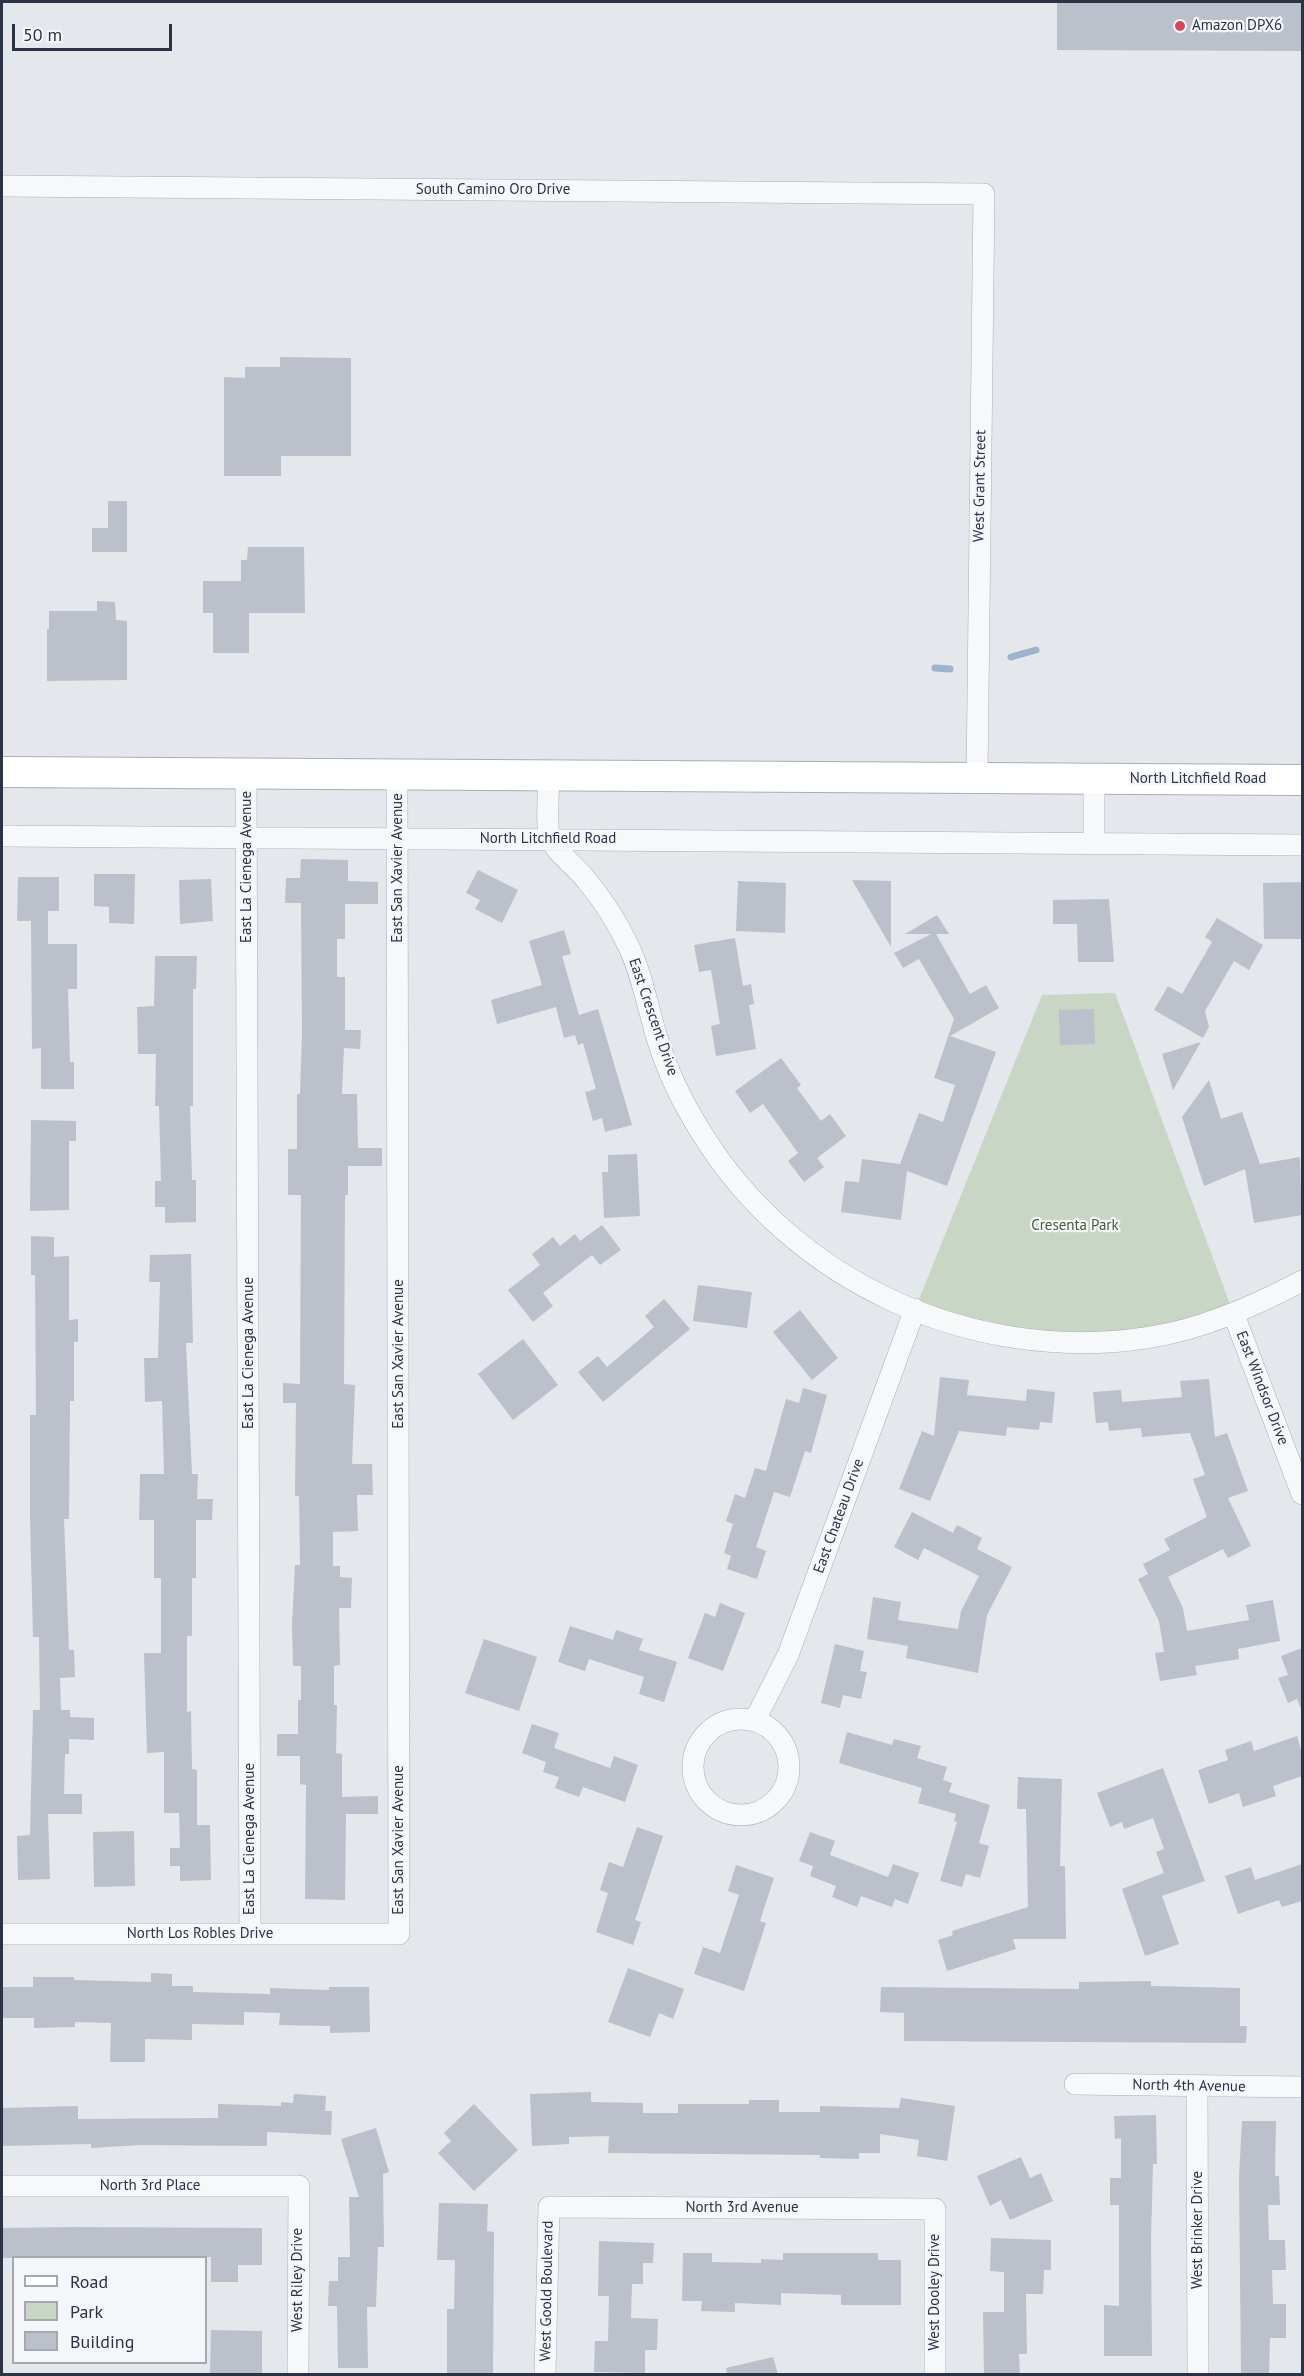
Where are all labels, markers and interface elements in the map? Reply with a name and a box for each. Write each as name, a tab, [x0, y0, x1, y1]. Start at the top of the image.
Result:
scale bar	[15, 12, 176, 50]
place label: Amazon DPX6	[1192, 17, 1282, 35]
marker: Amazon DPX6	[1173, 19, 1187, 33]
text: 50 m	[23, 23, 62, 46]
street label: South Camino Oro Drive	[416, 181, 570, 199]
street label: West Grant Street	[970, 430, 990, 542]
street label: North Litchfield Road	[1130, 770, 1266, 788]
street label: East La Cienega Avenue	[238, 791, 256, 943]
street label: East San Xavier Avenue	[389, 793, 407, 943]
street label: North Litchfield Road	[480, 830, 616, 848]
street label: East Crescent Drive	[624, 956, 682, 1078]
park label: Cresenta Park	[1031, 1217, 1119, 1235]
street label: East La Cienega Avenue	[240, 1277, 258, 1429]
street label: East San Xavier Avenue	[390, 1279, 408, 1429]
street label: East Windsor Drive	[1232, 1328, 1292, 1448]
street label: East Chateau Drive	[810, 1456, 868, 1576]
street label: East La Cienega Avenue	[241, 1763, 259, 1915]
street label: East San Xavier Avenue	[390, 1765, 408, 1915]
street label: North Los Robles Drive	[127, 1925, 273, 1943]
street label: North 4th Avenue	[1132, 2076, 1246, 2096]
street label: West Brinker Drive	[1189, 2171, 1207, 2289]
street label: North 3rd Place	[100, 2177, 200, 2195]
street label: North 3rd Avenue	[685, 2199, 799, 2217]
street label: West Goold Boulevard	[537, 2220, 557, 2362]
street label: West Riley Drive	[289, 2228, 307, 2332]
street label: West Dooley Drive	[926, 2234, 944, 2350]
legend	[12, 2256, 207, 2364]
text: Road	[70, 2270, 108, 2293]
text: Park	[70, 2300, 103, 2323]
text: Building	[70, 2330, 134, 2353]

